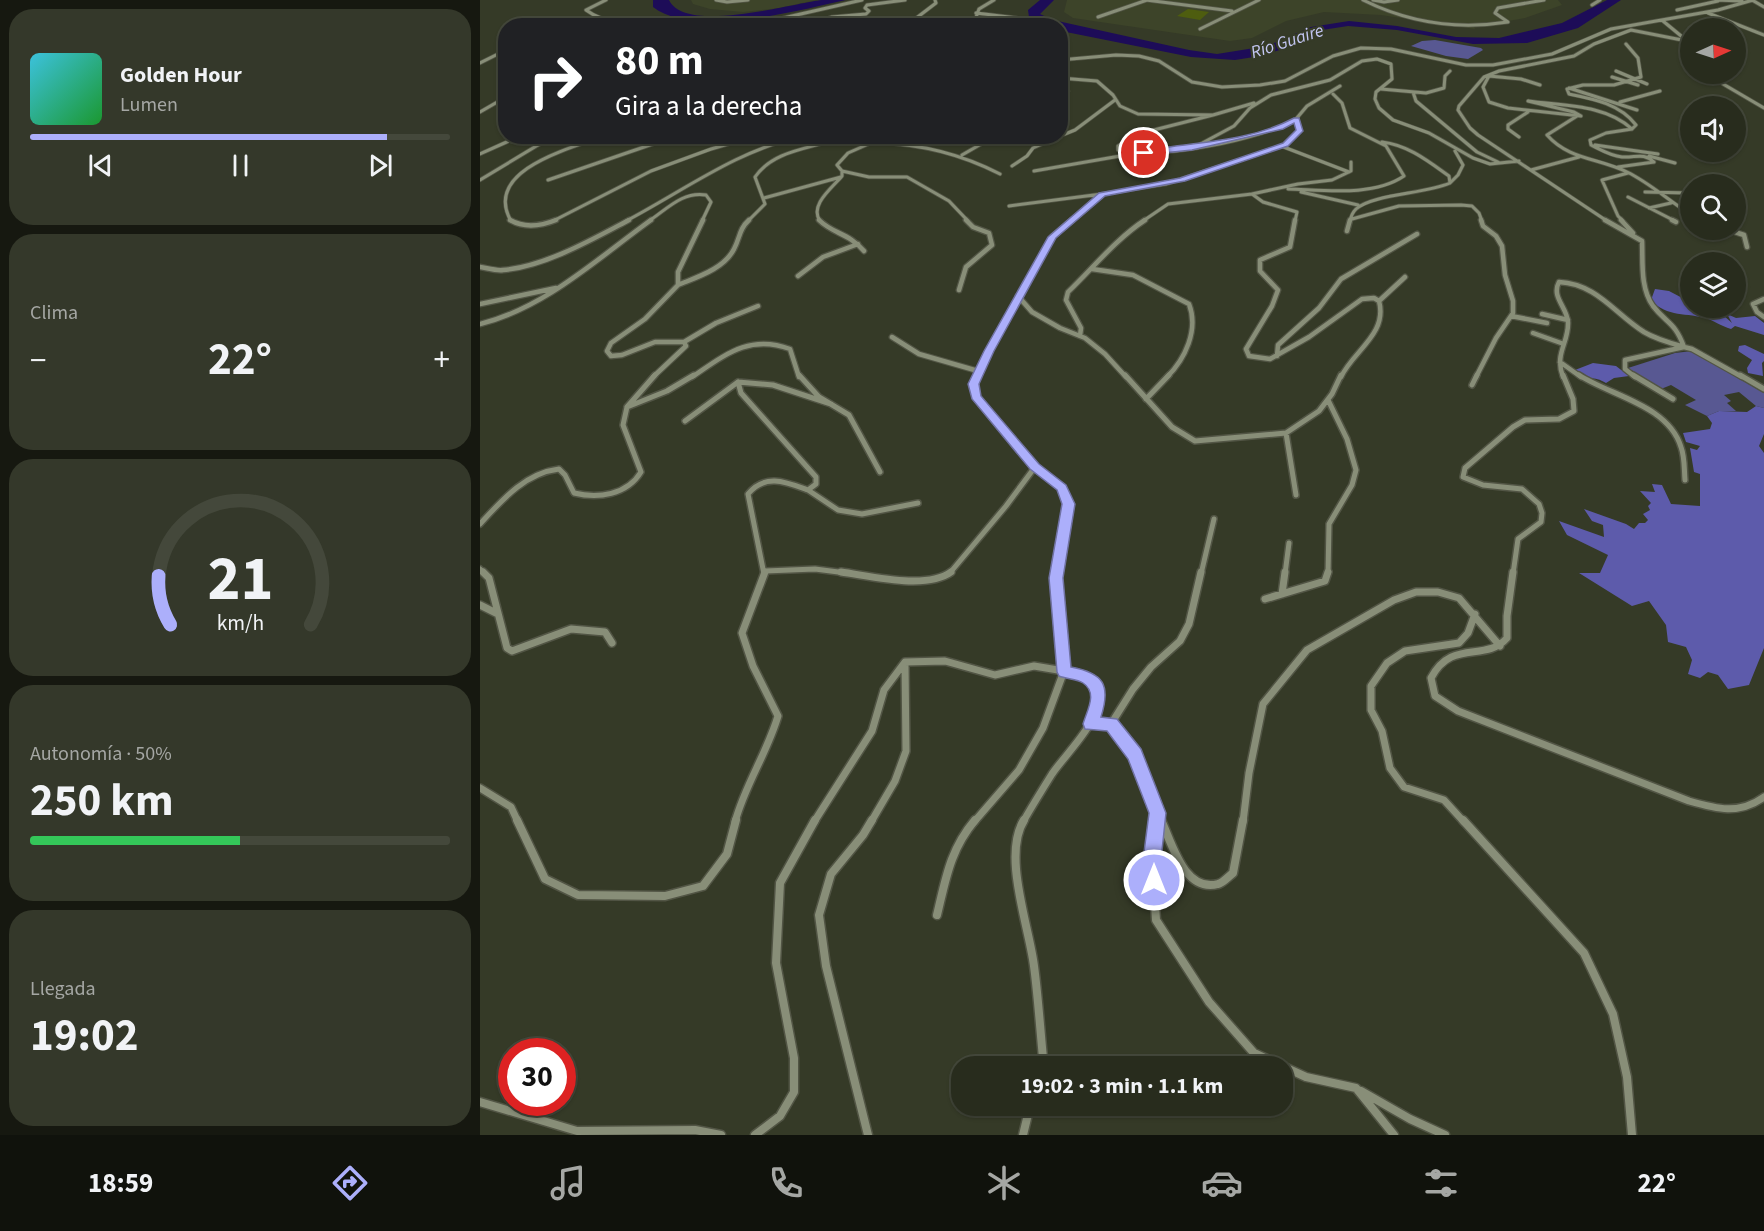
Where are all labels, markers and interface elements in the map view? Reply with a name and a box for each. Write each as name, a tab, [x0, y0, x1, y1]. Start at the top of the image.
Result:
water label: Río Guaire	[1247, 18, 1327, 65]
north arrow	[1680, 18, 1746, 84]
map controls	[1680, 18, 1746, 318]
text: 80 m	[615, 31, 704, 91]
icon: right	[516, 42, 594, 120]
text: Golden Hour	[120, 59, 242, 91]
text: Gira a la derecha	[615, 87, 802, 126]
text: Lumen	[120, 91, 178, 119]
button: sound	[1680, 96, 1746, 162]
pin	[1118, 127, 1169, 178]
icon: arrive	[1127, 136, 1160, 169]
icon: previous	[84, 149, 117, 182]
icon: pause	[224, 149, 257, 182]
icon: next	[364, 149, 397, 182]
button: search	[1680, 174, 1746, 240]
button: layers	[1680, 252, 1746, 318]
text: Clima	[30, 299, 78, 327]
text: 22°	[208, 328, 272, 392]
text: −	[30, 337, 46, 384]
text: +	[434, 337, 450, 384]
text: 21	[207, 535, 273, 624]
text: km/h	[216, 608, 264, 639]
text: Autonomía · 50%	[30, 740, 172, 768]
text: 250 km	[30, 769, 174, 833]
position arrow	[1122, 848, 1186, 912]
text: Llegada	[30, 975, 96, 1003]
text: 19:02	[30, 1004, 139, 1068]
speed limit sign: 30	[498, 1038, 576, 1116]
text: 19:02 · 3 min · 1.1 km	[1021, 1070, 1223, 1102]
icon: directions	[329, 1162, 371, 1204]
icon: music	[547, 1162, 589, 1204]
icon: phone	[765, 1162, 807, 1204]
icon: climate	[983, 1162, 1025, 1204]
icon: car	[1201, 1162, 1243, 1204]
icon: filters	[1420, 1162, 1462, 1204]
text: 18:59	[88, 1164, 153, 1203]
text: 22°	[1638, 1164, 1676, 1203]

